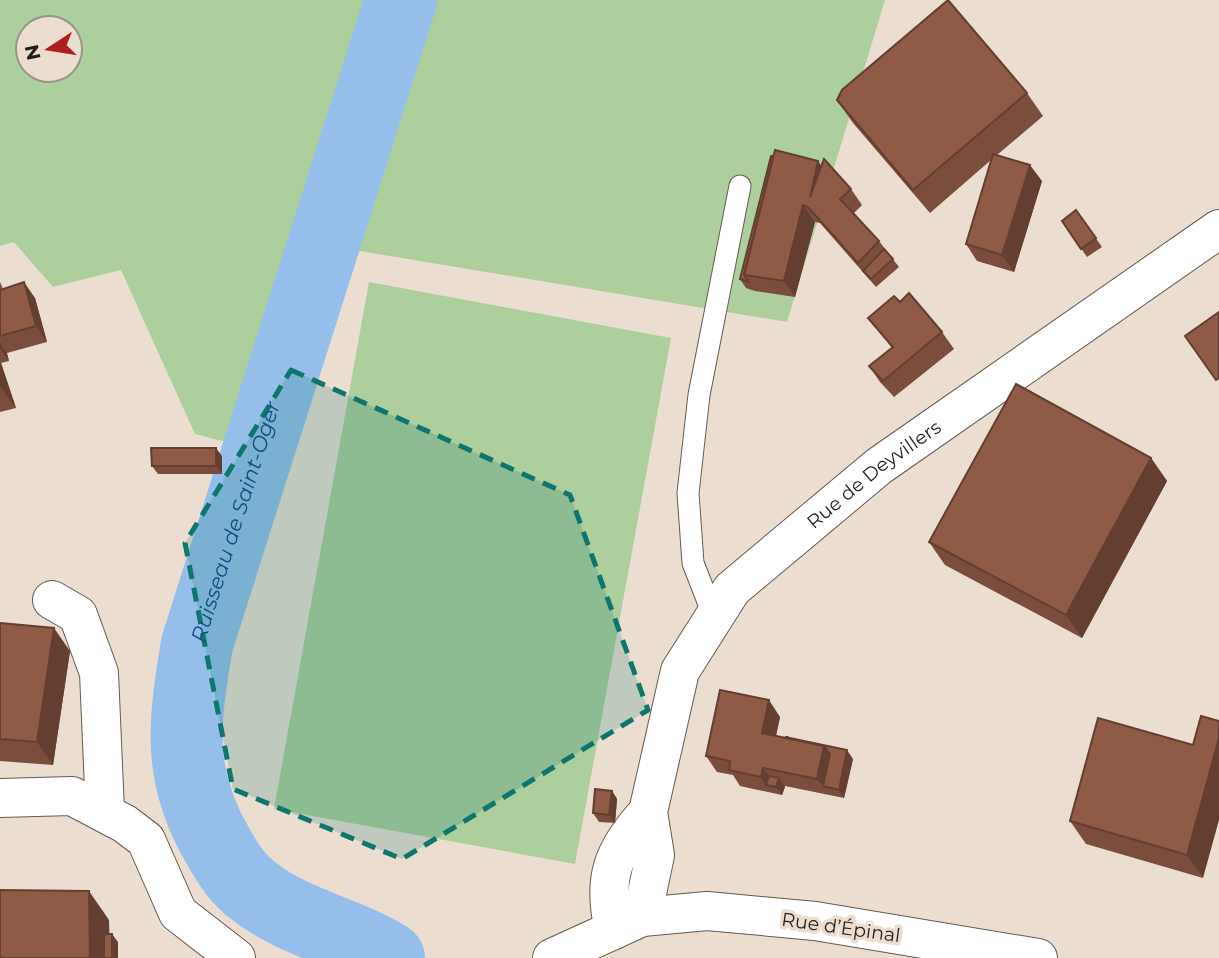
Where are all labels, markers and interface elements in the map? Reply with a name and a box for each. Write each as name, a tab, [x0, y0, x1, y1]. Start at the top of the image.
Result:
north arrow	[14, 14, 84, 84]
text: N	[20, 43, 46, 62]
water label: Ruisseau de Saint-Oger	[185, 398, 285, 645]
street label: Rue de Deyvillers	[802, 415, 946, 534]
street label: Rue d’Épinal	[780, 908, 902, 947]

